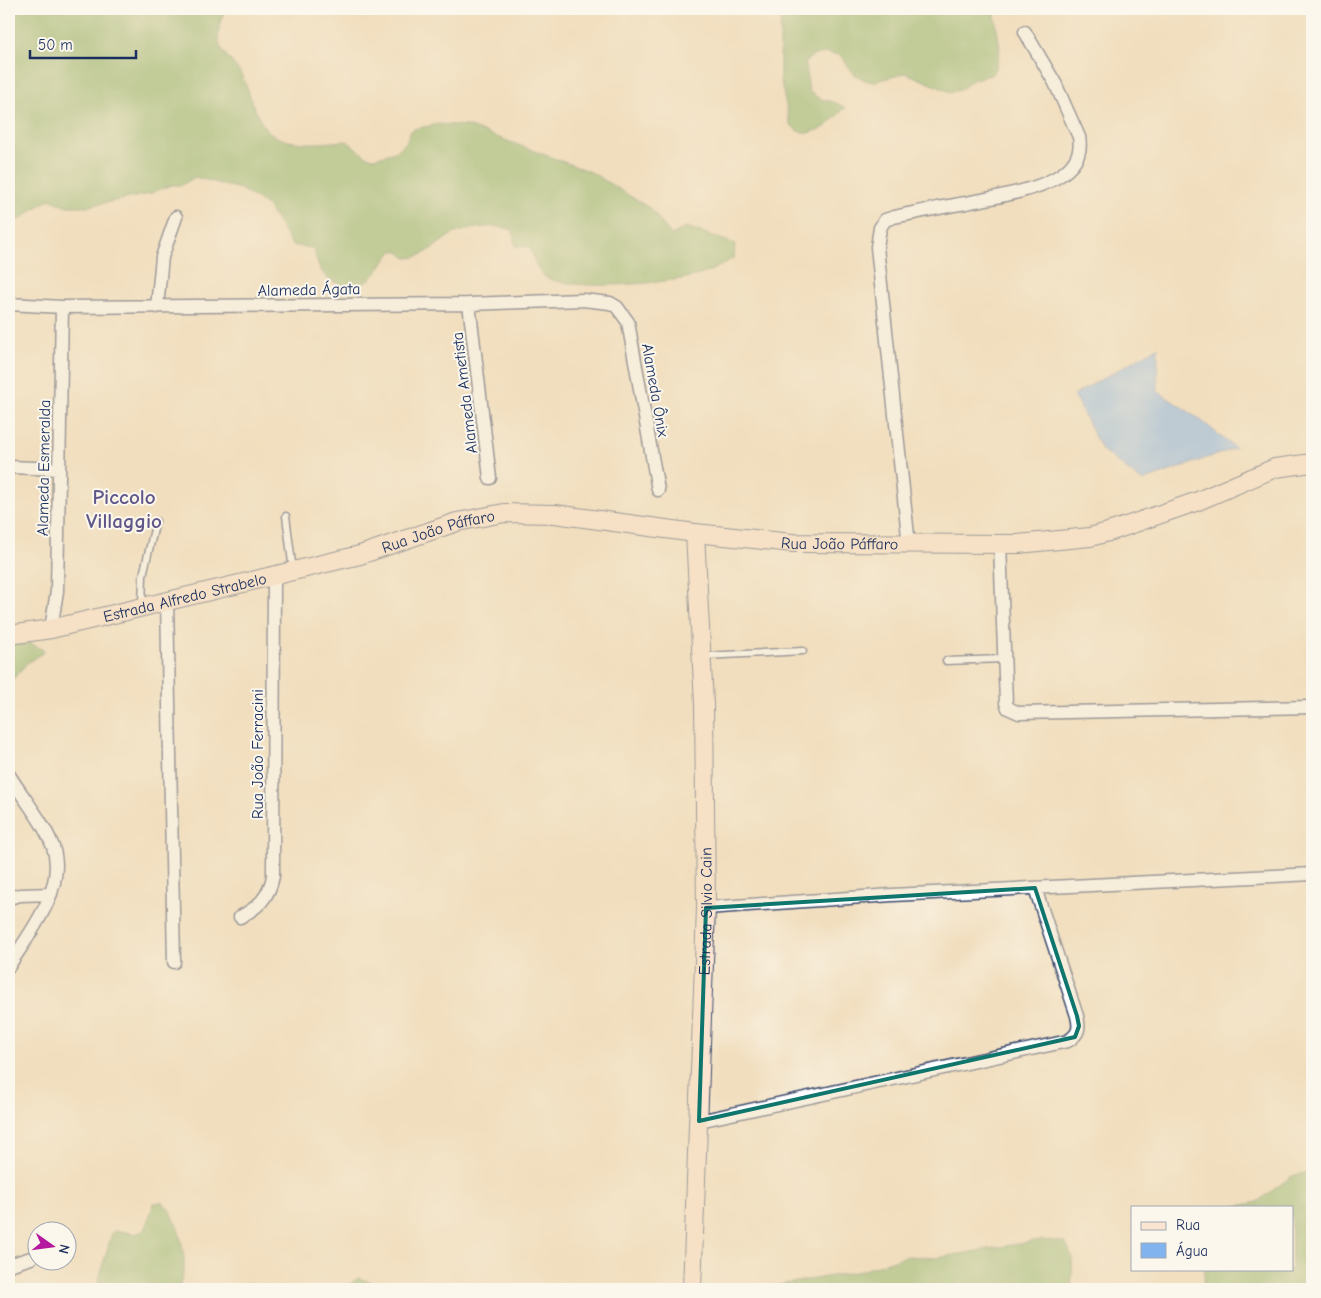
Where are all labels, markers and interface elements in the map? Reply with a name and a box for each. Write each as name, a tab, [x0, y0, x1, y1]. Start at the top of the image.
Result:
scale bar	[30, 28, 136, 60]
text: 50 m	[38, 36, 73, 54]
street label: Alameda Ágata	[257, 279, 361, 300]
street label: Alameda Ametista	[449, 331, 481, 455]
street label: Alameda Ônix	[638, 342, 673, 439]
street label: Alameda Esmeralda	[34, 400, 54, 536]
district label: Piccolo Villaggio	[86, 485, 162, 533]
street label: Rua João Páffaro	[379, 507, 496, 557]
street label: Rua João Páffaro	[780, 534, 898, 553]
street label: Estrada Alfredo Strabelo	[102, 570, 268, 626]
street label: Rua João Ferracini	[249, 689, 267, 819]
street label: Estrada Silvio Cain	[696, 847, 716, 976]
legend	[1131, 1206, 1294, 1270]
text: Rua	[1176, 1216, 1200, 1234]
north arrow	[28, 1220, 78, 1270]
text: Água	[1176, 1241, 1208, 1260]
text: N	[55, 1243, 73, 1256]

